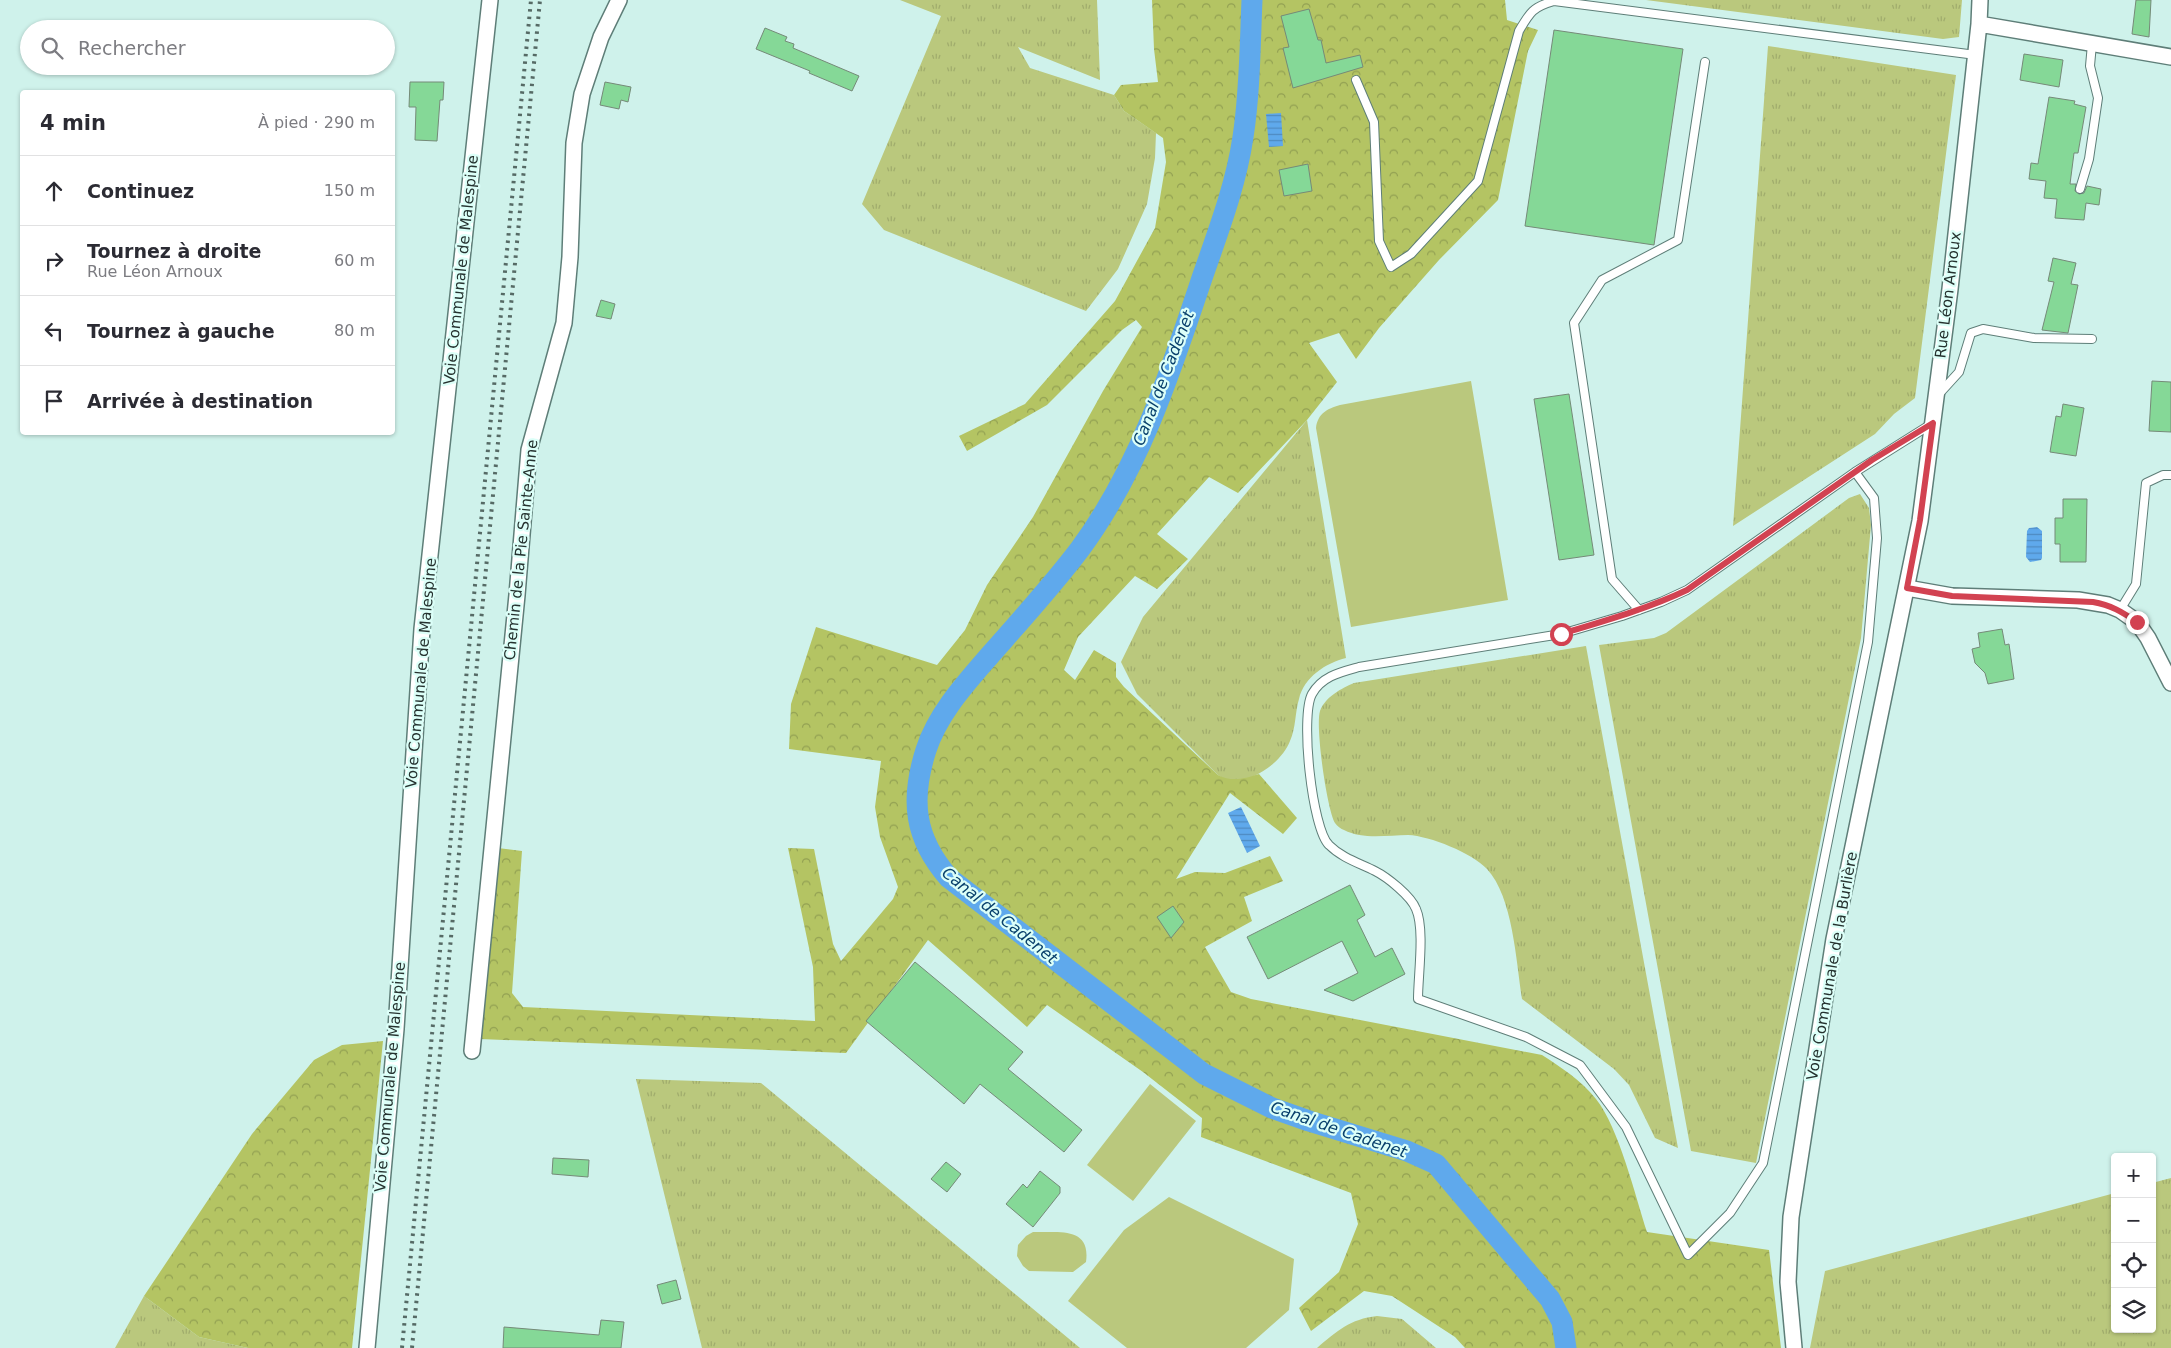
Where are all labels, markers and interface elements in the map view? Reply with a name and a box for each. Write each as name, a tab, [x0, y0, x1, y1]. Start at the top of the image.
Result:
search box	[20, 20, 395, 75]
icon: search	[38, 34, 66, 62]
text: Rechercher	[78, 37, 186, 59]
text: 4 min	[40, 111, 106, 135]
text: À pied · 290 m	[258, 113, 375, 132]
street label: Voie Communale de Malespine	[440, 154, 482, 386]
icon: ahead	[40, 177, 68, 205]
text: Continuez	[87, 180, 194, 202]
text: 150 m	[324, 181, 375, 200]
street label: Rue Léon Arnoux	[1931, 231, 1965, 359]
text: Tournez à droite	[87, 240, 261, 262]
icon: right	[40, 247, 68, 275]
text: 60 m	[334, 251, 375, 270]
text: Rue Léon Arnoux	[87, 262, 223, 281]
water label: Canal de Cadenet	[1129, 307, 1198, 448]
icon: left	[40, 317, 68, 345]
text: Tournez à gauche	[87, 320, 275, 342]
text: 80 m	[334, 321, 375, 340]
icon: arrive	[40, 387, 68, 415]
text: Arrivée à destination	[87, 390, 313, 412]
street label: Chemin de la Pie Sainte-Anne	[500, 439, 542, 661]
street label: Voie Communale de Malespine	[402, 557, 440, 789]
route end	[2126, 611, 2149, 634]
route start	[1550, 623, 1573, 646]
street label: Voie Communale de la Burlière	[1803, 850, 1861, 1082]
water label: Canal de Cadenet	[938, 863, 1062, 968]
street label: Voie Communale de Malespine	[371, 961, 409, 1193]
water label: Canal de Cadenet	[1268, 1097, 1410, 1162]
map controls	[2111, 1153, 2156, 1333]
button: +	[2111, 1153, 2156, 1198]
button: −	[2111, 1198, 2156, 1243]
button: locate	[2111, 1243, 2156, 1288]
button: layers	[2111, 1288, 2156, 1333]

